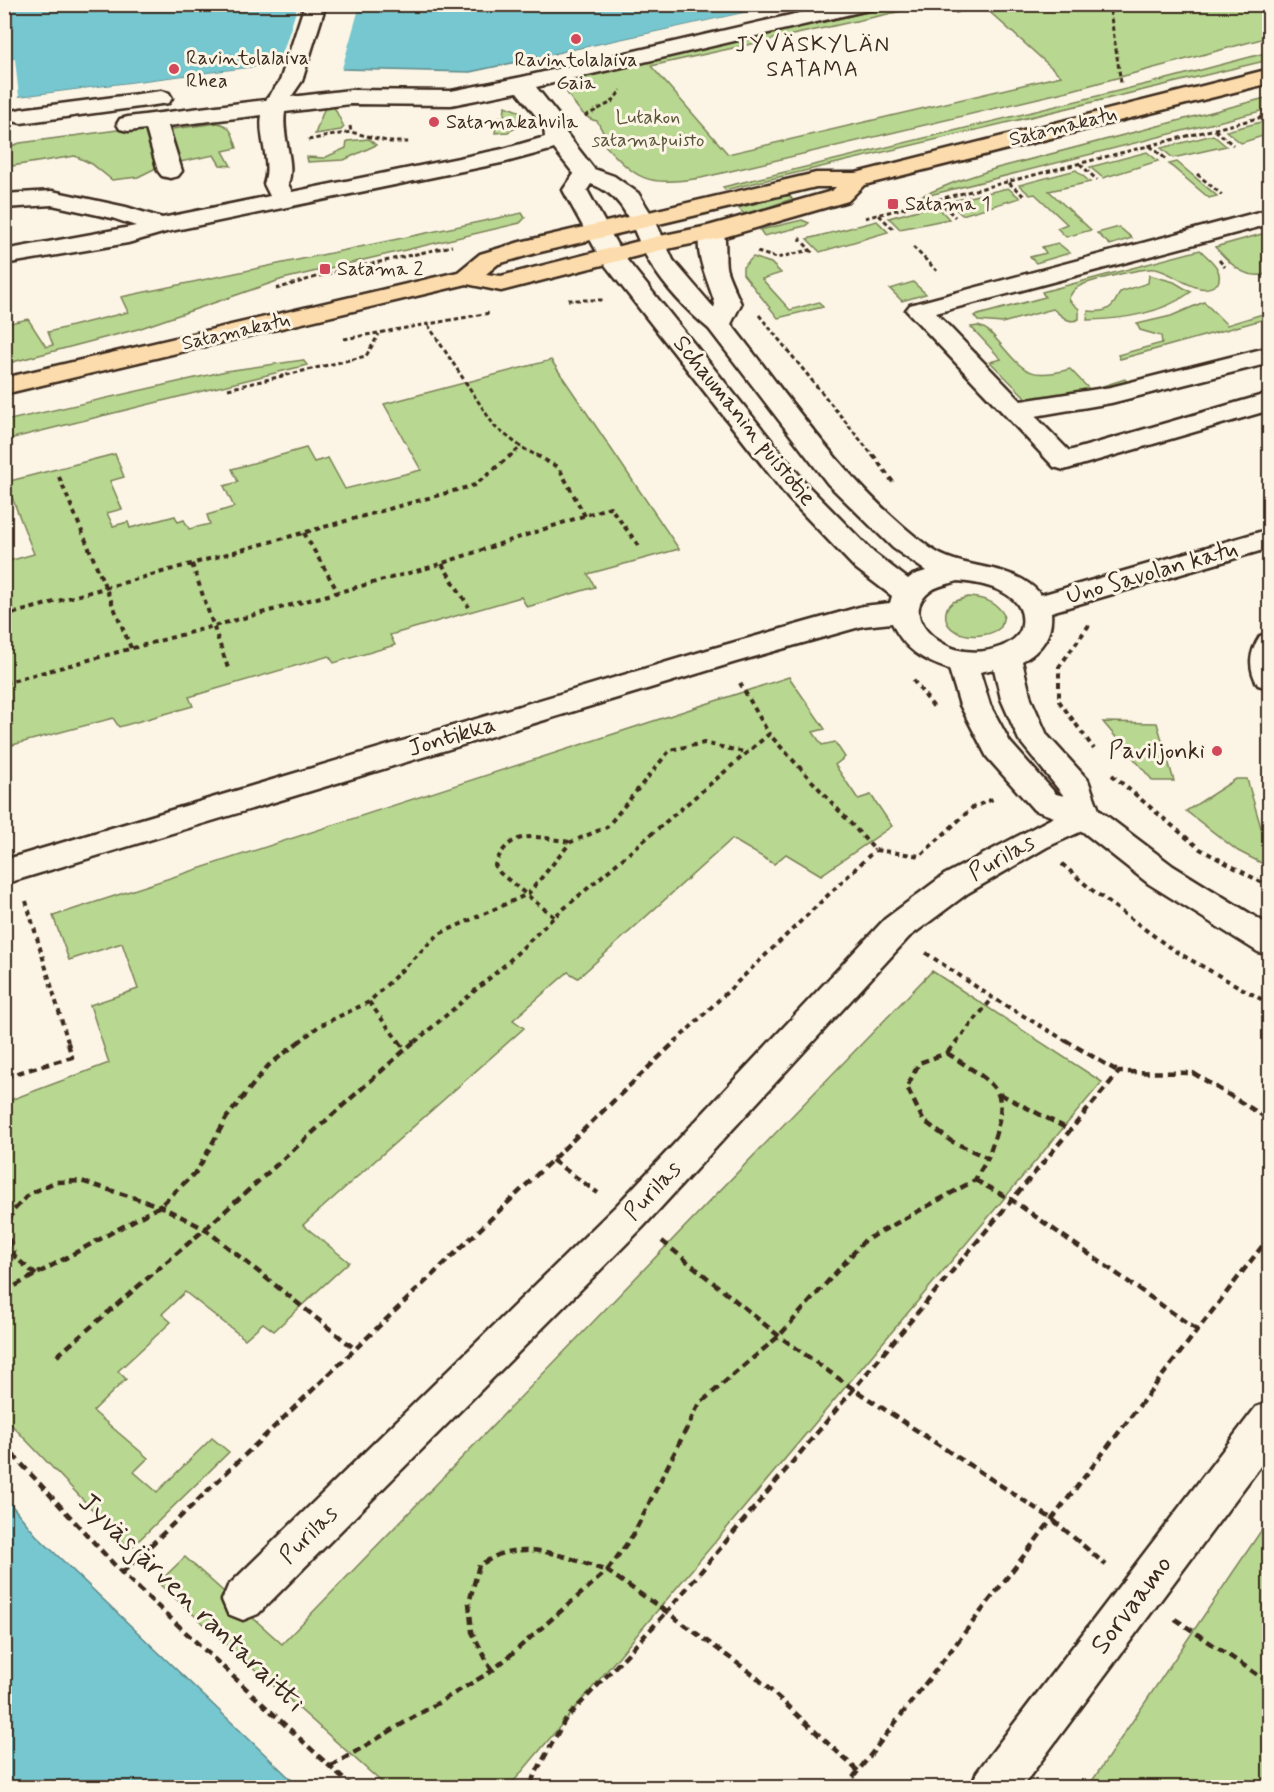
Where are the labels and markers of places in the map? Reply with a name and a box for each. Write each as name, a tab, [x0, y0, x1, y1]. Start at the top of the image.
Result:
marker: Ravintolalaiva Gaia	[569, 32, 583, 46]
place label: Ravintolalaiva Rhea	[186, 45, 309, 95]
place label: Ravintolalaiva Gaia	[515, 47, 637, 97]
marker: Ravintolalaiva Rhea	[167, 62, 181, 76]
place label: Satamakahvila	[446, 109, 579, 136]
marker: Satamakahvila	[427, 115, 441, 129]
place label: Satama 1	[905, 191, 990, 218]
marker: Satama 1	[886, 197, 900, 211]
place label: Satama 2	[337, 256, 423, 283]
marker: Satama 2	[318, 262, 332, 276]
place label: Paviljonki	[1109, 736, 1205, 767]
marker: Paviljonki	[1210, 744, 1224, 758]

